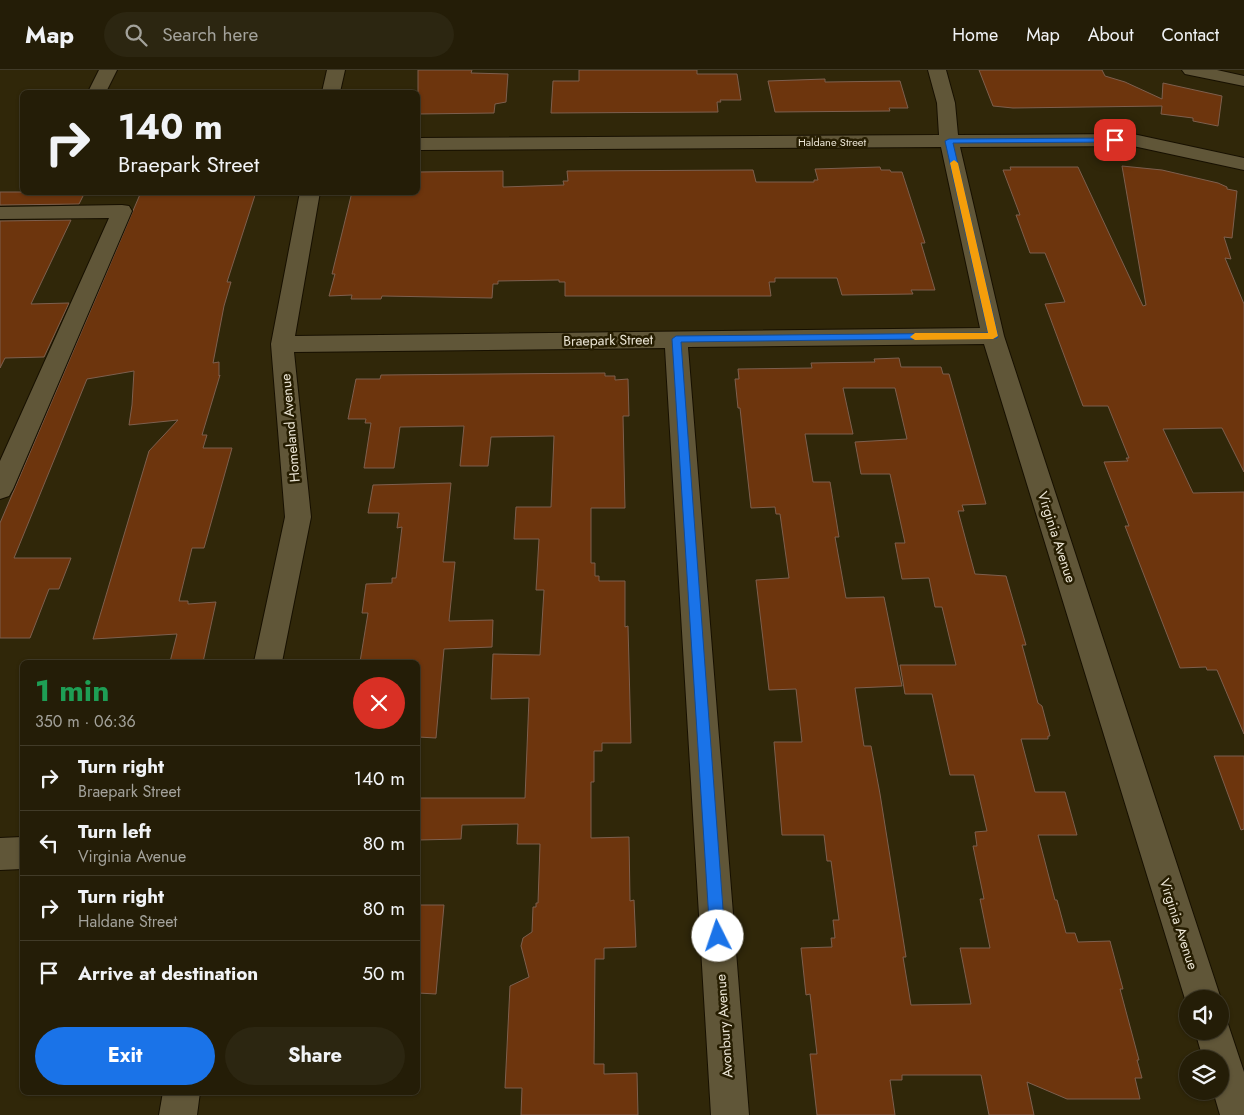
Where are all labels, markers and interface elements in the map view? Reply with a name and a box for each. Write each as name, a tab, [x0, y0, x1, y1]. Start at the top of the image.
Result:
search box	[104, 12, 454, 57]
text: Map	[25, 17, 74, 52]
icon: search	[122, 21, 150, 49]
text: Search here	[162, 21, 258, 48]
text: Home	[952, 22, 998, 48]
text: Map	[1026, 22, 1060, 48]
text: About	[1088, 22, 1133, 48]
text: Contact	[1161, 22, 1219, 48]
text: 140 m	[118, 102, 223, 152]
icon: right	[35, 110, 100, 175]
pin	[1094, 119, 1136, 161]
icon: arrive	[1101, 126, 1129, 154]
street label: Haldane Street	[798, 134, 866, 150]
text: Braepark Street	[118, 148, 259, 180]
street label: Braepark Street	[563, 329, 654, 351]
street label: Homeland Avenue	[275, 373, 305, 483]
street label: Virginia Avenue	[1033, 489, 1081, 585]
text: 1 min	[35, 669, 109, 712]
button: close	[353, 677, 405, 729]
text: 350 m · 06:36	[35, 710, 136, 733]
text: Turn right	[78, 753, 164, 780]
icon: right	[35, 764, 63, 792]
text: 140 m	[353, 765, 405, 792]
text: Braepark Street	[78, 780, 181, 803]
text: Turn left	[78, 818, 151, 845]
icon: left	[35, 829, 63, 857]
text: 80 m	[363, 830, 405, 857]
text: Virginia Avenue	[78, 845, 186, 868]
street label: Virginia Avenue	[1155, 876, 1203, 972]
text: Turn right	[78, 883, 164, 910]
icon: right	[35, 894, 63, 922]
text: 80 m	[363, 895, 405, 922]
position arrow	[691, 909, 743, 961]
text: Haldane Street	[78, 910, 177, 933]
icon: arrive	[35, 959, 63, 987]
text: Arrive at destination	[78, 960, 258, 987]
text: 50 m	[362, 960, 405, 987]
street label: Avonbury Avenue	[710, 973, 738, 1079]
map controls	[1179, 990, 1229, 1100]
button: sound	[1179, 990, 1229, 1040]
button: Exit	[35, 1027, 215, 1085]
button: Share	[225, 1027, 405, 1085]
button: layers	[1179, 1050, 1229, 1100]

